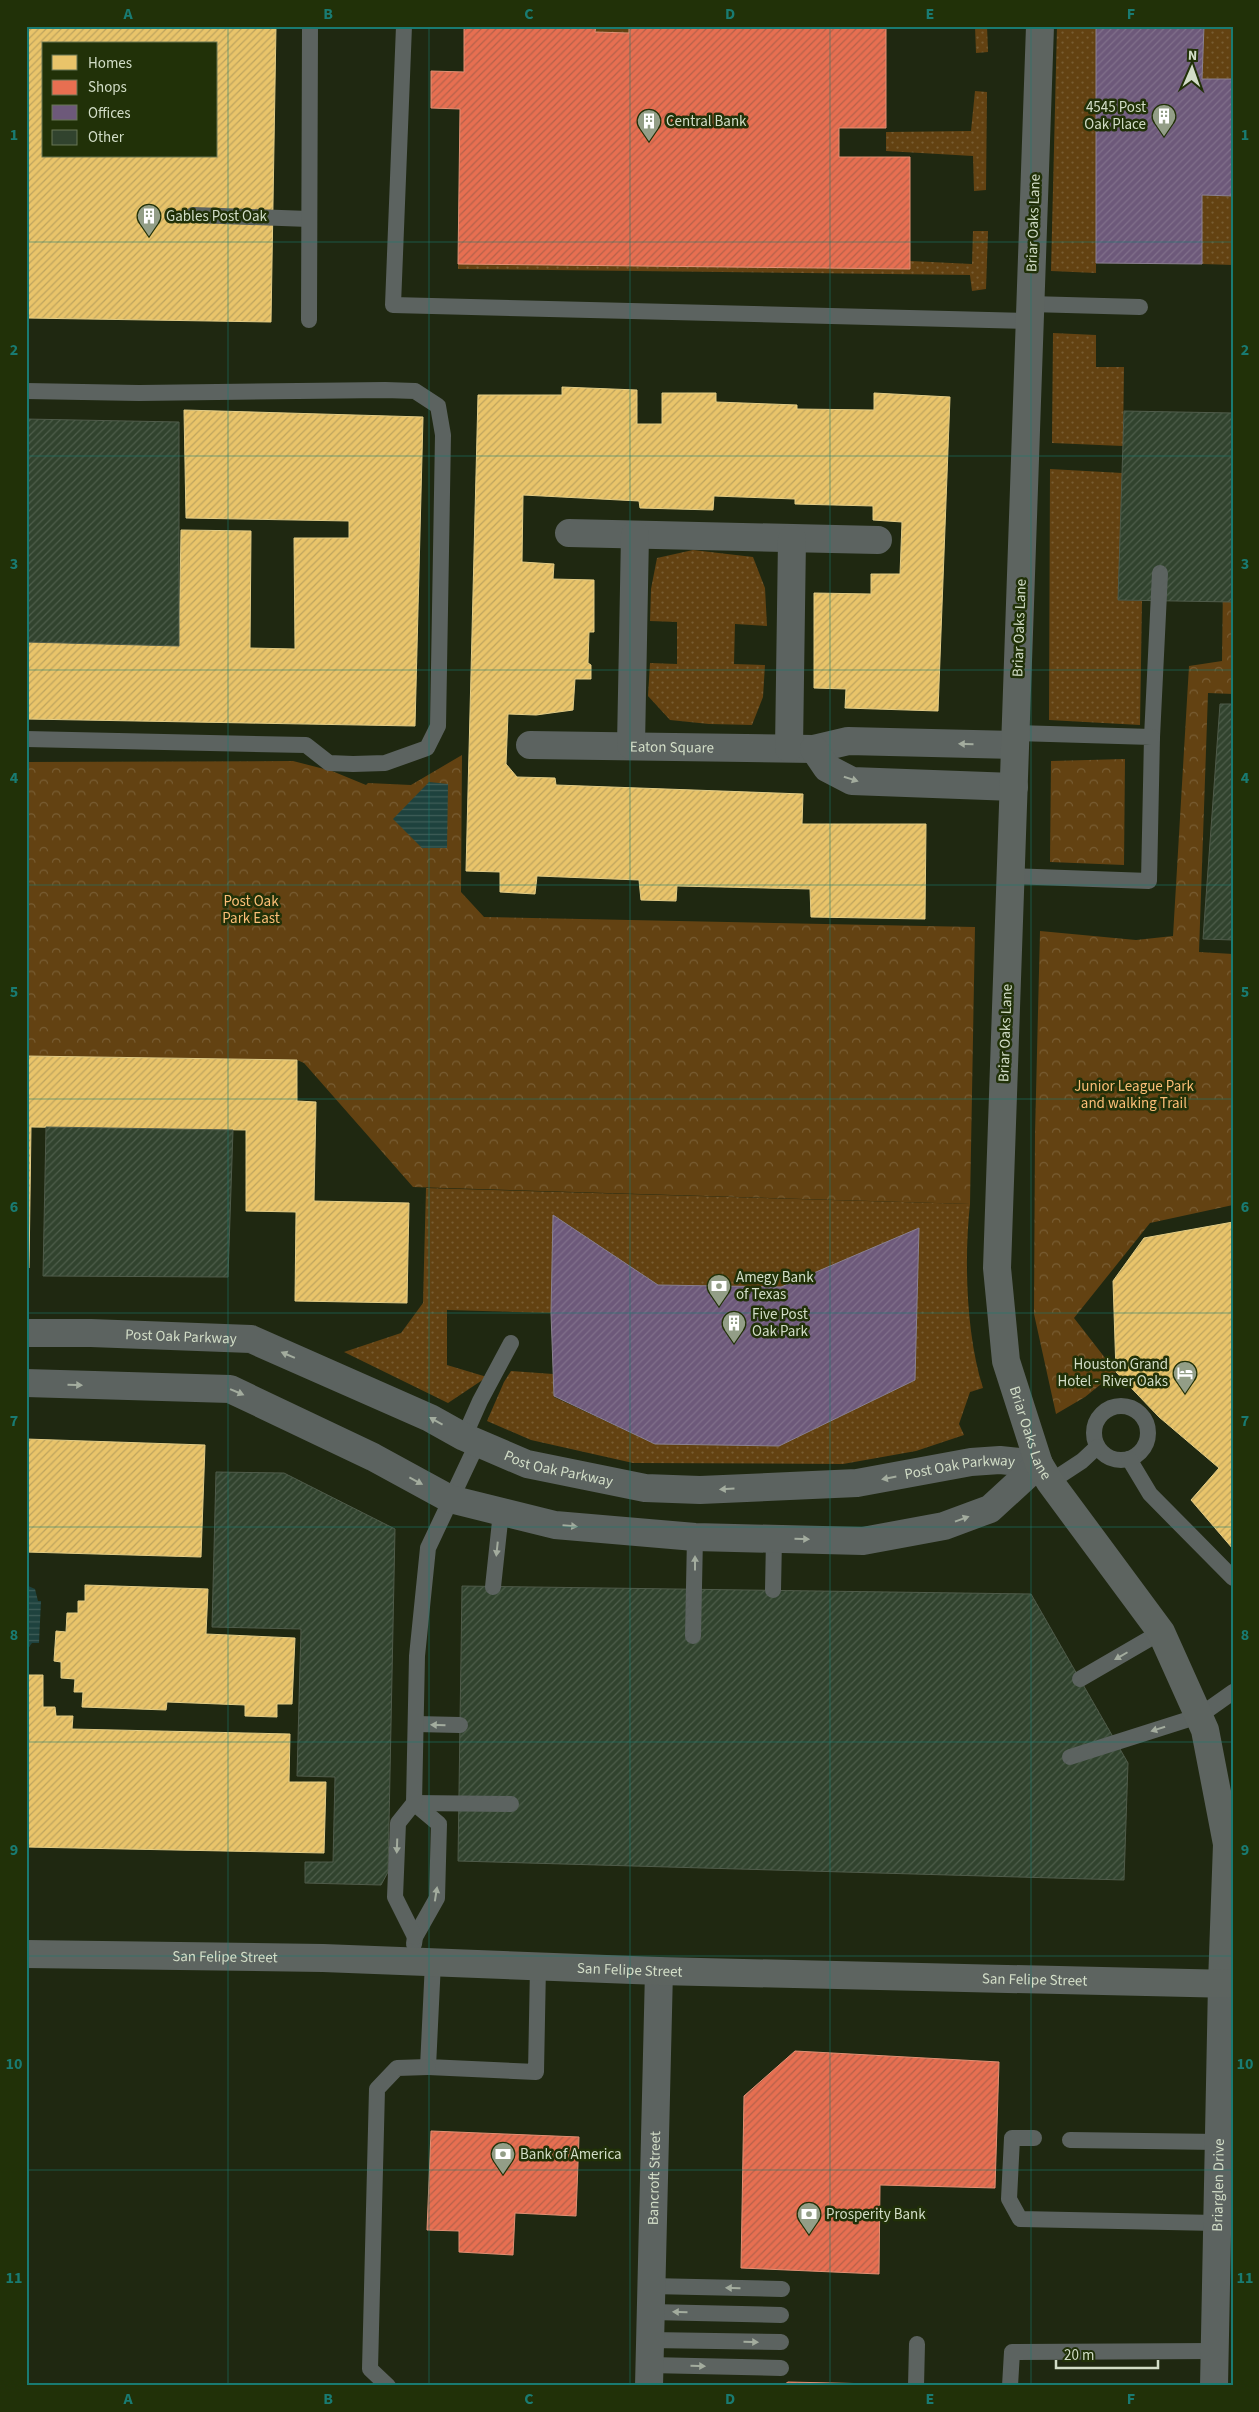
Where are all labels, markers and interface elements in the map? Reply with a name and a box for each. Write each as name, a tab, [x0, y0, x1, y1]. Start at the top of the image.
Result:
text: A	[122, 3, 133, 25]
text: B	[323, 3, 333, 25]
text: C	[524, 3, 534, 25]
text: D	[725, 3, 735, 25]
text: E	[926, 3, 934, 25]
text: F	[1127, 3, 1135, 25]
legend	[42, 42, 218, 158]
north arrow	[1166, 42, 1216, 92]
text: N	[1187, 46, 1197, 66]
text: Homes	[88, 53, 132, 74]
text: Shops	[88, 77, 127, 98]
place label: 4545 Post Oak Place	[1084, 97, 1146, 135]
text: Offices	[88, 103, 131, 124]
building icon: 4545 Post Oak Place	[1151, 103, 1177, 137]
building icon: Central Bank	[636, 108, 662, 142]
place label: Central Bank	[666, 111, 747, 132]
text: 1	[10, 124, 18, 146]
text: 1	[1241, 124, 1249, 146]
text: Other	[88, 127, 125, 148]
street label: Briar Oaks Lane	[1021, 174, 1046, 272]
building icon: Gables Post Oak	[136, 203, 162, 237]
place label: Gables Post Oak	[166, 206, 267, 227]
text: 2	[10, 339, 18, 361]
text: 2	[1241, 339, 1249, 361]
text: 3	[10, 553, 18, 575]
text: 3	[1241, 553, 1249, 575]
street label: Briar Oaks Lane	[1007, 579, 1032, 677]
street label: Eaton Square	[630, 736, 714, 759]
one-way arrow	[958, 739, 974, 747]
text: 4	[10, 767, 19, 789]
text: 4	[1241, 767, 1250, 789]
one-way arrow	[844, 775, 859, 783]
park label: Post Oak Park East	[222, 891, 280, 929]
text: 5	[10, 981, 18, 1003]
text: 5	[1241, 981, 1249, 1003]
street label: Briar Oaks Lane	[993, 984, 1018, 1082]
park label: Junior League Park and walking Trail	[1074, 1076, 1194, 1114]
text: 6	[10, 1196, 18, 1218]
text: 6	[1241, 1196, 1249, 1218]
place label: Amegy Bank of Texas	[736, 1267, 814, 1305]
bank icon: Amegy Bank of Texas	[706, 1273, 732, 1307]
place label: Five Post Oak Park	[752, 1304, 809, 1342]
building icon: Five Post Oak Park	[721, 1310, 747, 1344]
street label: Post Oak Parkway	[125, 1324, 237, 1349]
one-way arrow	[281, 1351, 295, 1359]
place label: Houston Grand Hotel - River Oaks	[1058, 1354, 1168, 1392]
hotel icon: Houston Grand Hotel - River Oaks	[1172, 1360, 1198, 1394]
one-way arrow	[67, 1381, 83, 1389]
street label: Briar Oaks Lane	[1004, 1383, 1056, 1484]
one-way arrow	[230, 1389, 244, 1397]
text: 7	[10, 1410, 18, 1432]
text: 7	[1241, 1410, 1249, 1432]
one-way arrow	[430, 1417, 443, 1426]
street label: Post Oak Parkway	[501, 1445, 615, 1492]
street label: Post Oak Parkway	[903, 1450, 1016, 1485]
one-way arrow	[880, 1474, 896, 1482]
one-way arrow	[408, 1477, 423, 1485]
one-way arrow	[718, 1486, 734, 1494]
one-way arrow	[955, 1515, 970, 1523]
one-way arrow	[563, 1523, 579, 1531]
one-way arrow	[795, 1536, 811, 1544]
one-way arrow	[493, 1542, 501, 1558]
one-way arrow	[691, 1555, 699, 1571]
text: 8	[10, 1624, 18, 1646]
text: 8	[1241, 1624, 1249, 1646]
one-way arrow	[1113, 1652, 1128, 1660]
one-way arrow	[430, 1720, 446, 1728]
one-way arrow	[1150, 1726, 1165, 1734]
one-way arrow	[393, 1838, 401, 1854]
text: 9	[10, 1839, 18, 1861]
text: 9	[1241, 1839, 1249, 1861]
one-way arrow	[433, 1885, 441, 1901]
street label: San Felipe Street	[172, 1946, 278, 1968]
street label: San Felipe Street	[577, 1958, 683, 1983]
street label: San Felipe Street	[982, 1968, 1088, 1992]
text: 10	[6, 2053, 22, 2075]
text: 10	[1237, 2053, 1253, 2075]
street label: Bancroft Street	[643, 2131, 666, 2225]
street label: Briarglen Drive	[1207, 2138, 1230, 2232]
bank icon: Bank of America	[490, 2141, 516, 2175]
place label: Bank of America	[520, 2144, 622, 2165]
bank icon: Prosperity Bank	[796, 2201, 822, 2235]
place label: Prosperity Bank	[826, 2204, 926, 2225]
text: 11	[6, 2267, 22, 2289]
text: 11	[1237, 2267, 1253, 2289]
one-way arrow	[725, 2283, 741, 2291]
one-way arrow	[672, 2308, 688, 2316]
scale bar	[1056, 2337, 1159, 2369]
one-way arrow	[743, 2338, 759, 2346]
text: 20 m	[1064, 2345, 1094, 2366]
one-way arrow	[690, 2362, 706, 2370]
text: A	[122, 2388, 133, 2410]
text: B	[323, 2388, 333, 2410]
text: C	[524, 2388, 534, 2410]
text: D	[725, 2388, 735, 2410]
text: E	[926, 2388, 934, 2410]
text: F	[1127, 2388, 1135, 2410]

